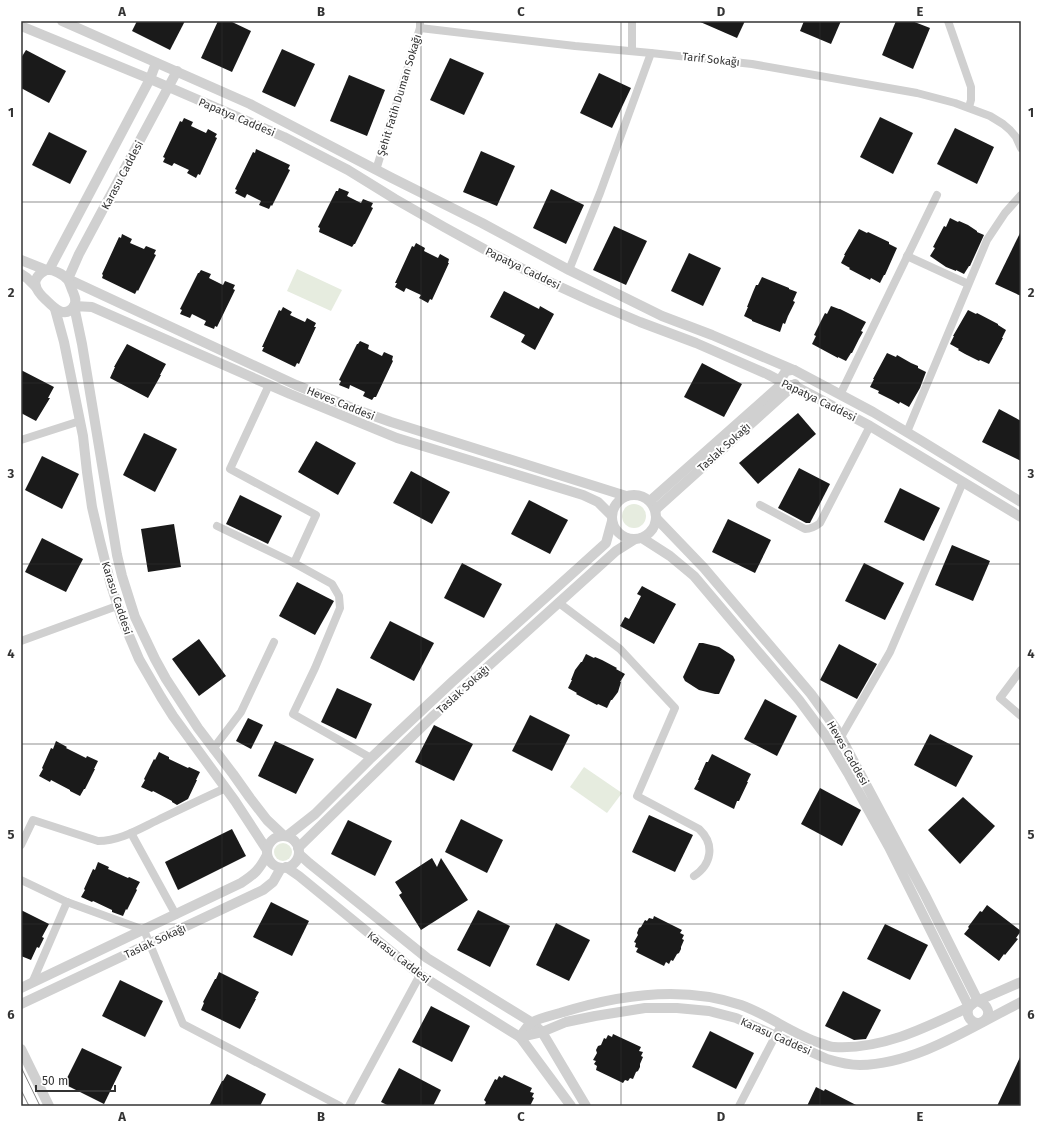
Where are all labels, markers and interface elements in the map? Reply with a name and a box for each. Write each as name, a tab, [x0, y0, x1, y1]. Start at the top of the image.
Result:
text: A	[117, 4, 126, 19]
text: B	[317, 4, 325, 19]
text: C	[517, 4, 525, 19]
text: D	[717, 4, 726, 19]
text: E	[917, 4, 924, 19]
street label: Şehit Fatih Duman Sokağı	[375, 33, 424, 158]
street label: Tarif Sokağı	[682, 50, 740, 69]
street label: Papatya Caddesi	[197, 96, 277, 139]
text: 1	[8, 105, 14, 120]
text: 1	[1028, 105, 1034, 120]
street label: Karasu Caddesi	[99, 139, 146, 212]
street label: Papatya Caddesi	[483, 245, 562, 292]
text: 2	[8, 285, 15, 300]
text: 2	[1028, 285, 1035, 300]
street label: Papatya Caddesi	[779, 377, 858, 424]
street label: Heves Caddesi	[305, 384, 377, 423]
street label: Taslak Sokağı	[695, 420, 753, 474]
text: 3	[7, 466, 15, 481]
text: 3	[1027, 466, 1035, 481]
street label: Karasu Caddesi	[99, 560, 134, 636]
text: 4	[7, 646, 15, 661]
text: 4	[1027, 646, 1035, 661]
street label: Taslak Sokağı	[434, 662, 492, 716]
street label: Heves Caddesi	[824, 719, 871, 788]
text: 5	[8, 827, 15, 842]
text: 5	[1028, 827, 1035, 842]
street label: Taslak Sokağı	[122, 922, 188, 961]
street label: Karasu Caddesi	[365, 929, 433, 986]
text: 6	[7, 1007, 15, 1022]
text: 6	[1027, 1007, 1035, 1022]
street label: Karasu Caddesi	[738, 1015, 813, 1058]
scale bar	[36, 1067, 115, 1093]
text: 50 m	[42, 1074, 68, 1088]
text: A	[117, 1109, 126, 1124]
text: B	[317, 1109, 325, 1124]
text: C	[517, 1109, 525, 1124]
text: D	[717, 1109, 726, 1124]
text: E	[917, 1109, 924, 1124]

